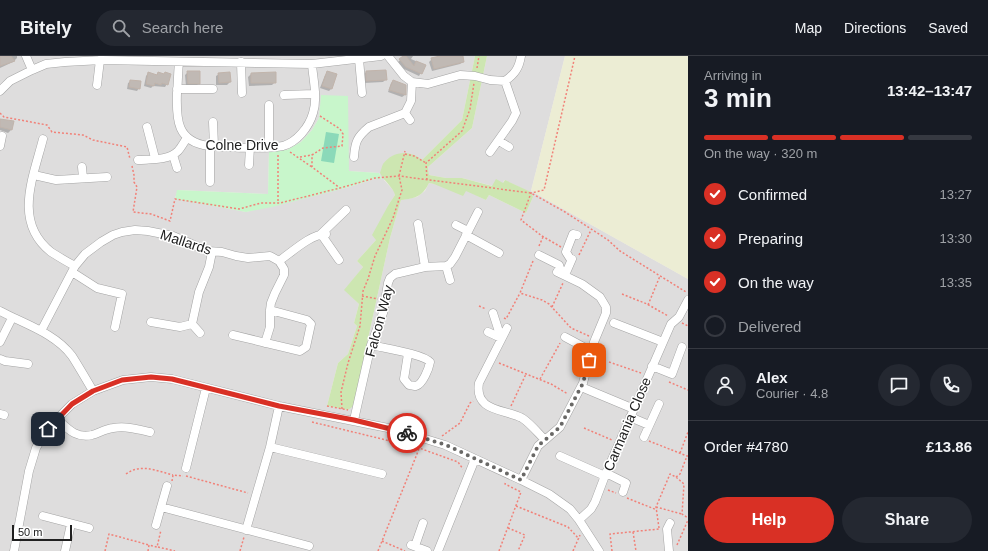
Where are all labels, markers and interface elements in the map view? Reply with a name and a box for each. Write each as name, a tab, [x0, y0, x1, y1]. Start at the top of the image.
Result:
search box	[96, 10, 376, 46]
text: Bitely	[20, 17, 72, 38]
icon: search	[110, 17, 132, 39]
text: Search here	[142, 19, 223, 36]
text: Map	[795, 20, 822, 36]
text: Directions	[844, 20, 906, 36]
text: Saved	[928, 20, 968, 36]
text: Arriving in	[704, 68, 762, 83]
text: 13:42–13:47	[887, 82, 972, 99]
text: 3 min	[704, 83, 772, 113]
street label: Colne Drive	[205, 137, 279, 153]
text: On the way · 320 m	[704, 146, 817, 161]
icon: check	[704, 183, 726, 205]
text: Confirmed	[738, 186, 807, 203]
text: 13:27	[939, 187, 972, 202]
street label: Mallards	[158, 226, 214, 258]
icon: check	[704, 227, 726, 249]
text: Preparing	[738, 230, 803, 247]
text: 13:30	[939, 231, 972, 246]
icon: check	[704, 271, 726, 293]
text: On the way	[738, 274, 814, 291]
text: 13:35	[939, 275, 972, 290]
street label: Falcon Way	[362, 283, 396, 359]
text: Delivered	[738, 318, 801, 335]
pin	[572, 343, 606, 377]
icon: bag	[578, 349, 600, 371]
button: person	[704, 364, 746, 406]
button: chat	[878, 364, 920, 406]
button: phone	[930, 364, 972, 406]
text: Alex	[756, 369, 788, 386]
street label: Carmania Close	[600, 374, 654, 473]
text: Courier · 4.8	[756, 386, 828, 401]
pin	[31, 412, 65, 446]
courier	[387, 413, 427, 453]
icon: home	[37, 418, 59, 440]
icon: bike	[396, 422, 418, 444]
text: Order #4780	[704, 438, 788, 455]
text: £13.86	[926, 438, 972, 455]
button: Help	[704, 497, 834, 543]
button: Share	[842, 497, 972, 543]
scale bar	[12, 523, 72, 542]
text: 50 m	[18, 526, 42, 538]

